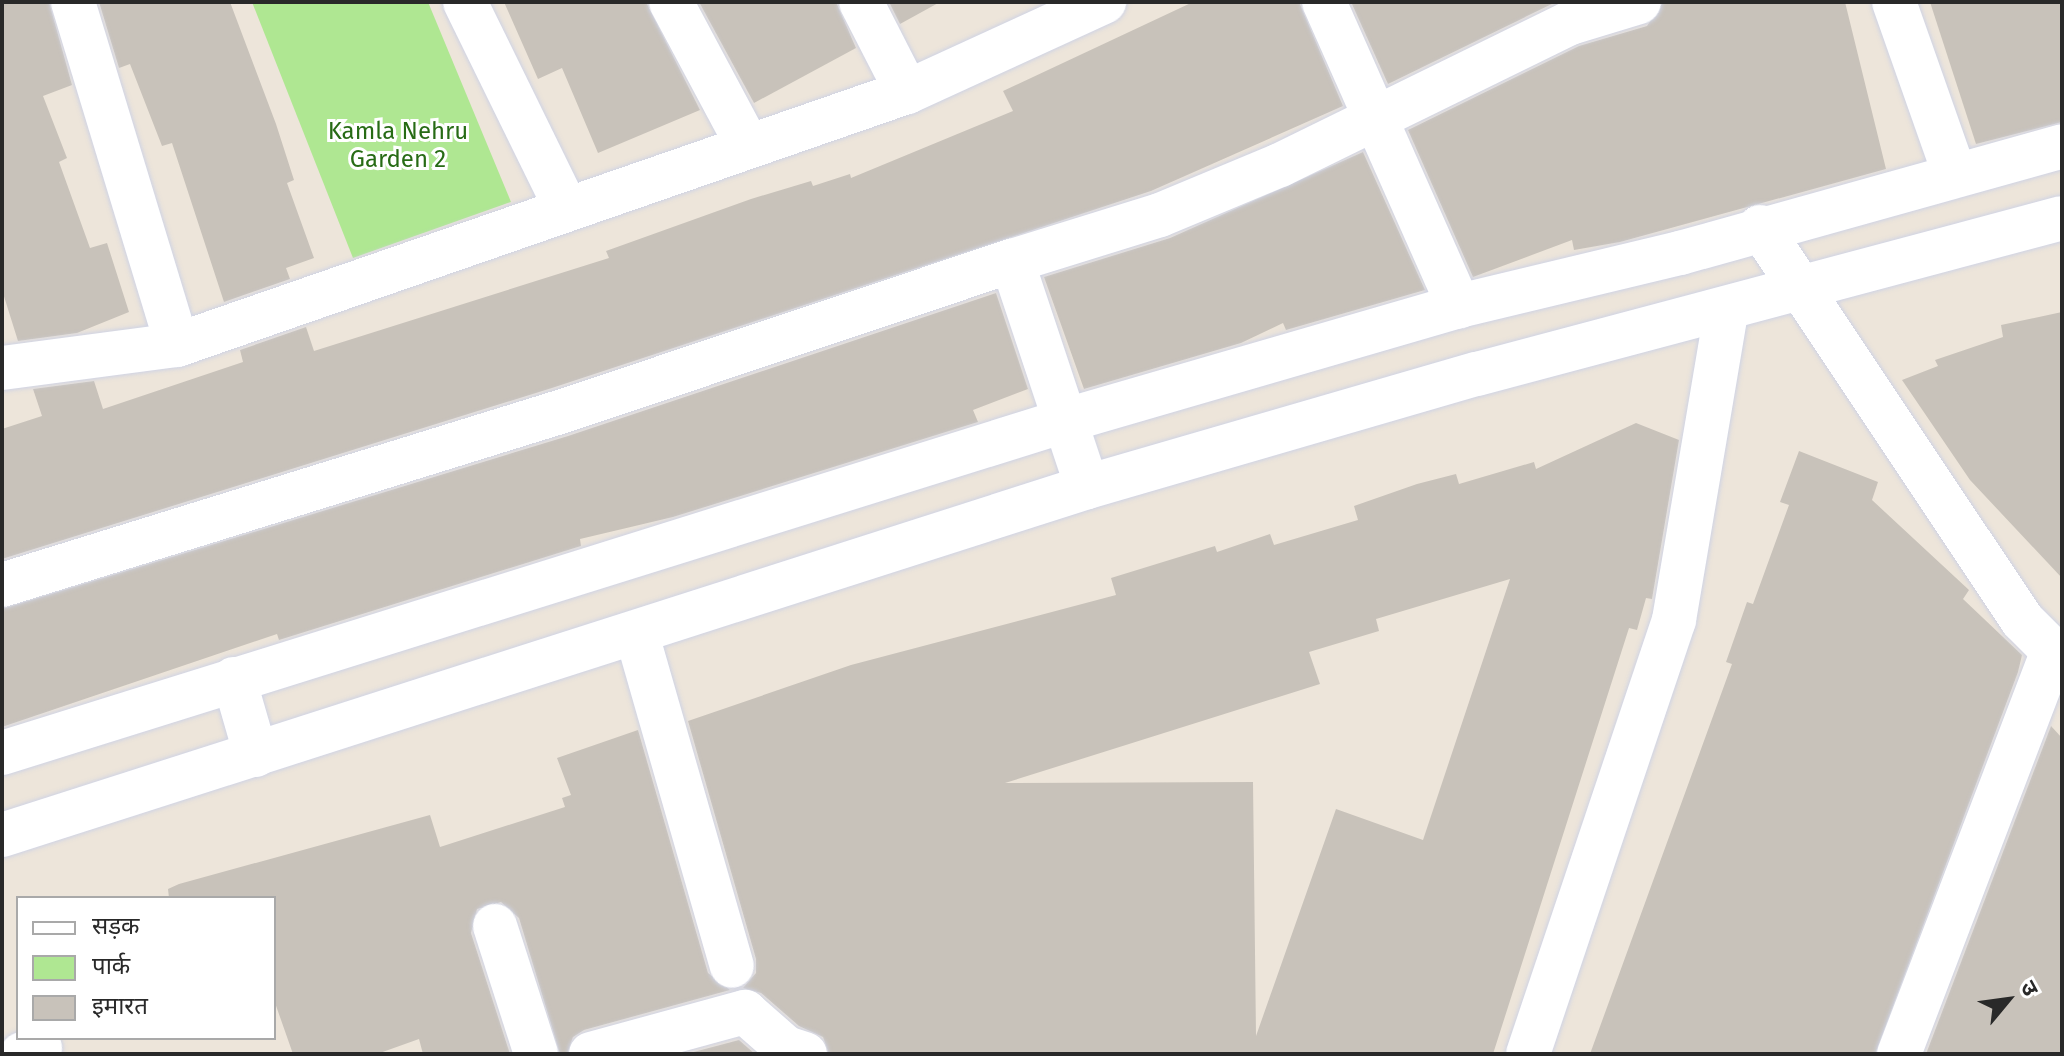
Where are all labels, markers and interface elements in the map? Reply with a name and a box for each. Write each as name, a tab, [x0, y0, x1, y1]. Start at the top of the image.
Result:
park label: Kamla Nehru Garden 2	[328, 118, 468, 174]
legend	[16, 896, 276, 1040]
text: सड़क	[92, 912, 140, 940]
text: पार्क	[92, 952, 130, 980]
north arrow	[1968, 960, 2048, 1040]
text: उ	[2014, 976, 2044, 1000]
text: इमारत	[92, 992, 148, 1020]

